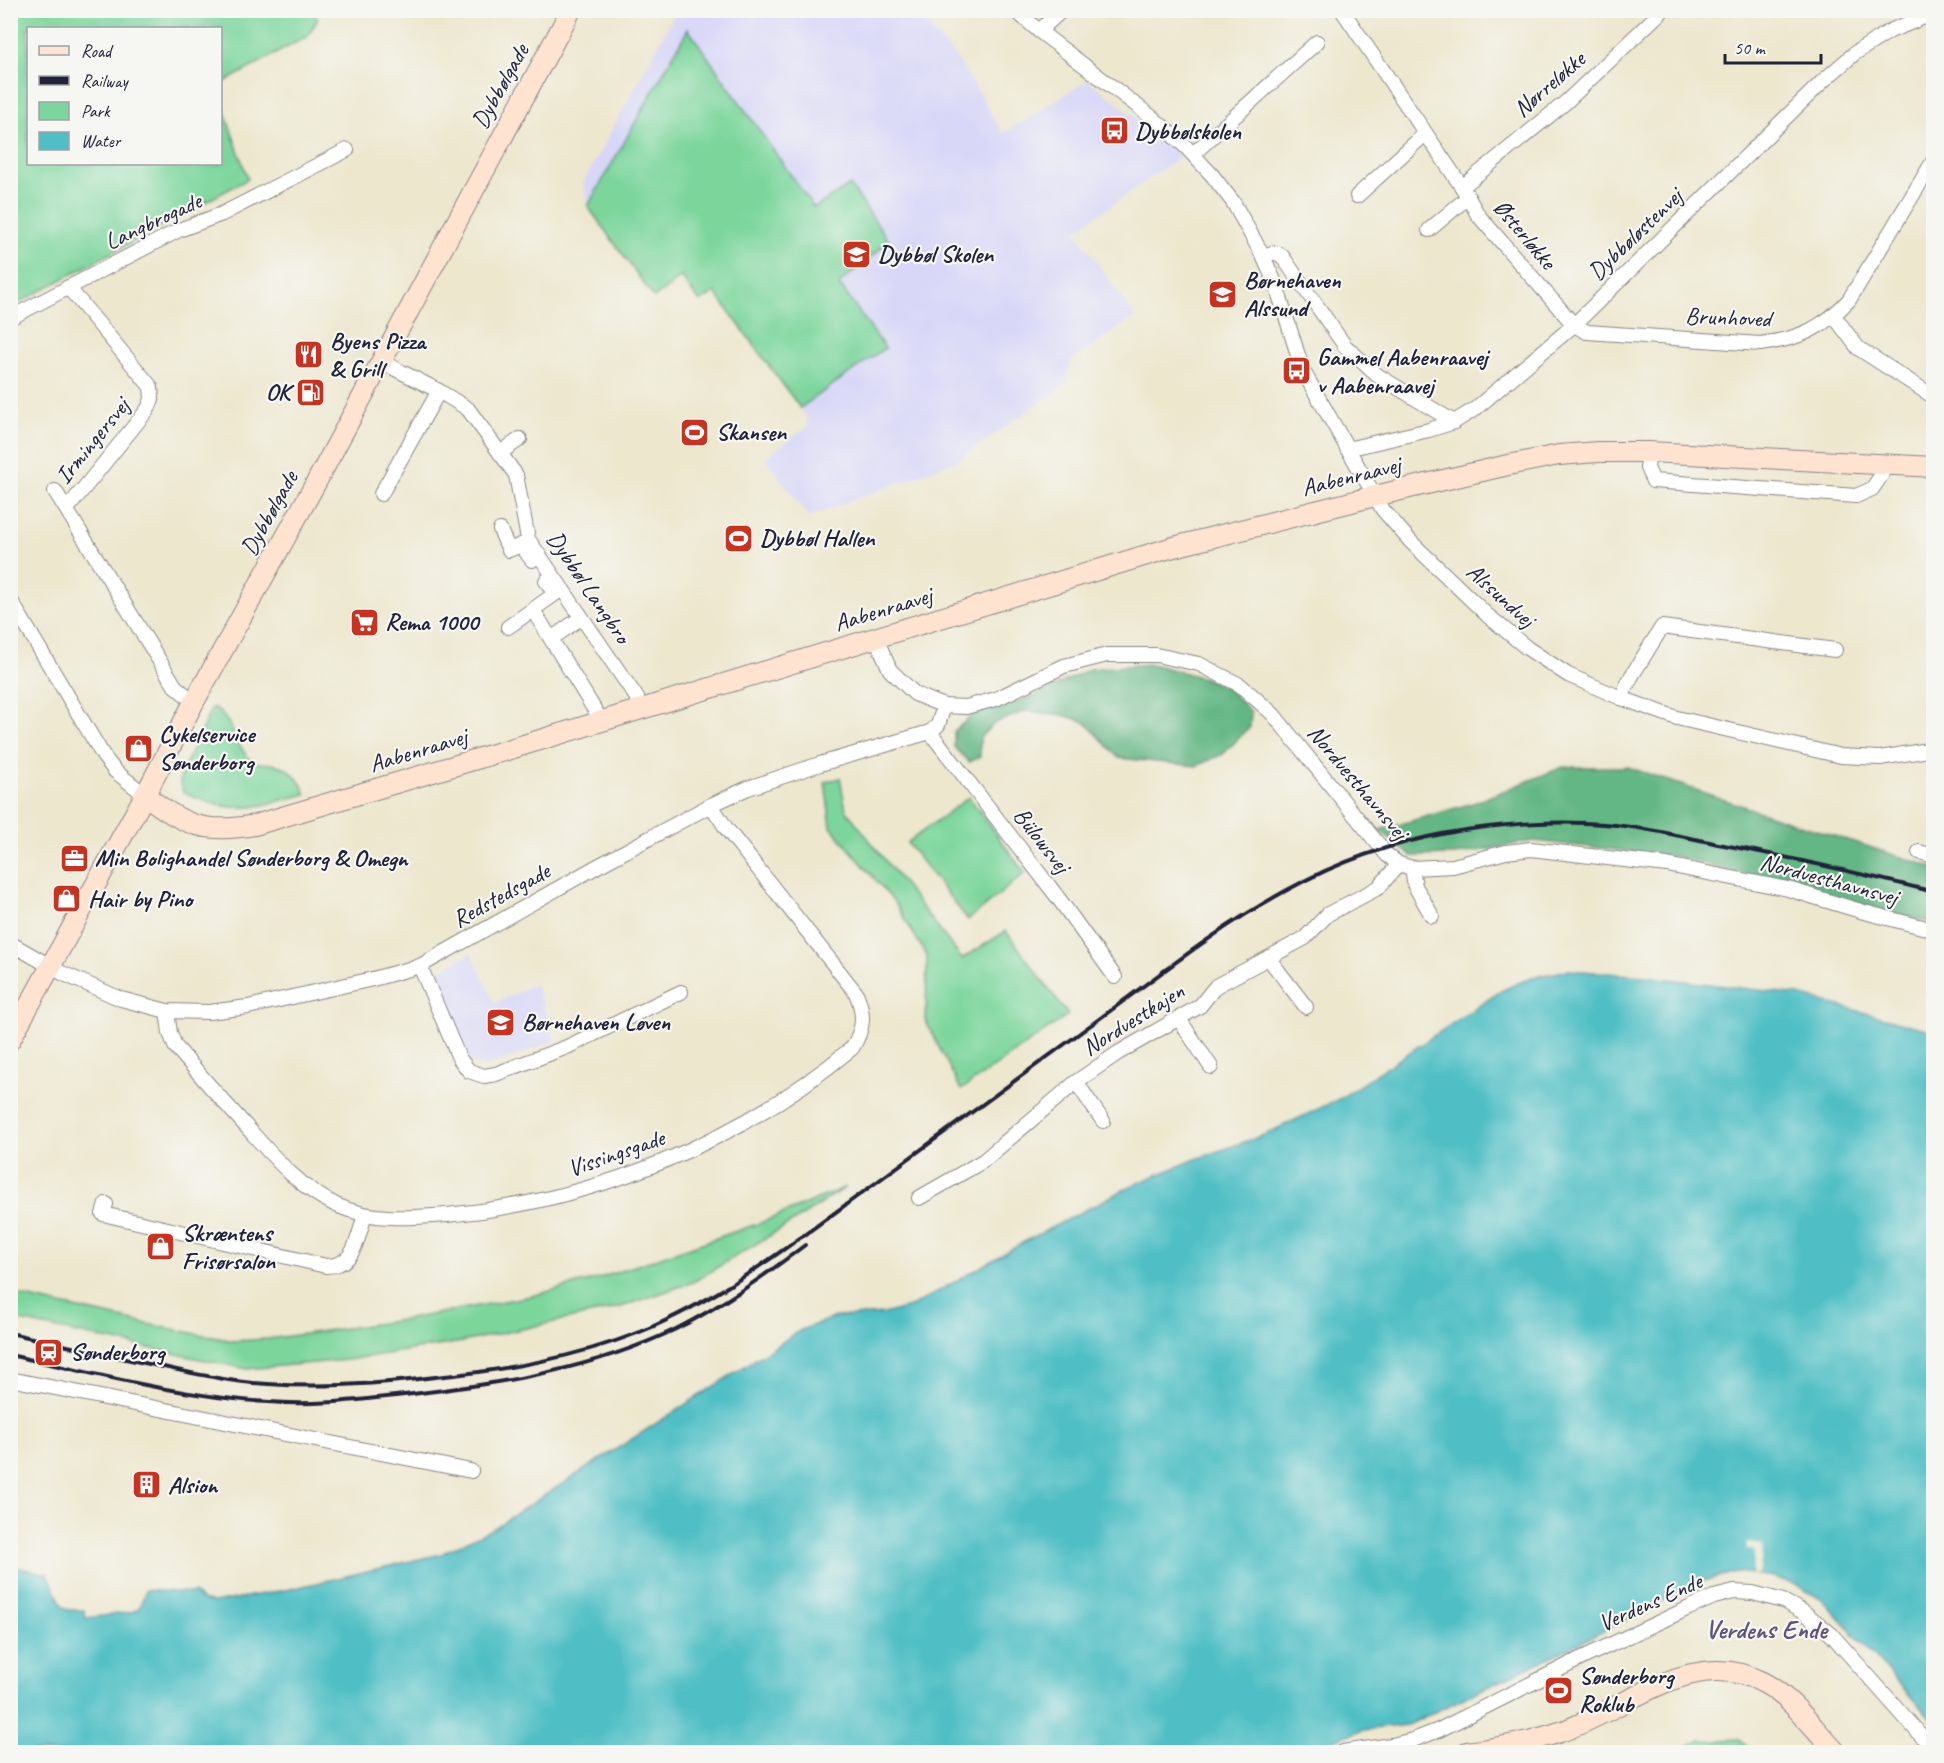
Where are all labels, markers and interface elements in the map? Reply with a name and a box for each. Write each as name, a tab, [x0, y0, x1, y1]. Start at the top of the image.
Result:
legend	[27, 27, 222, 165]
scale bar	[1725, 27, 1821, 65]
street label: Dybbølgade	[465, 37, 536, 133]
text: 50 m	[1734, 37, 1767, 59]
text: Road	[81, 40, 114, 62]
street label: Nørreløkke	[1507, 43, 1593, 123]
text: Railway	[81, 70, 129, 92]
text: Park	[81, 100, 111, 122]
bus stop icon: Dybbølskolen	[1098, 115, 1130, 147]
place label: Dybbølskolen	[1135, 116, 1242, 146]
text: Water	[81, 130, 122, 152]
street label: Dybbøløstenvej	[1582, 180, 1691, 286]
street label: Langbrogade	[100, 185, 208, 256]
street label: Østerløkke	[1487, 193, 1564, 277]
school or university icon: Dybbøl Skolen	[841, 238, 873, 270]
place label: Dybbøl Skolen	[878, 239, 994, 269]
place label: Børnehaven Alssund	[1244, 265, 1342, 323]
school or university icon: Børnehaven Alssund	[1207, 278, 1239, 310]
street label: Brunhoved	[1685, 301, 1775, 334]
place label: Byens Pizza & Grill	[330, 326, 427, 384]
restaurant icon: Byens Pizza & Grill	[293, 339, 325, 371]
place label: Gammel Aabenraavej v Aabenraavej	[1317, 342, 1491, 400]
bus stop icon: Gammel Aabenraavej v Aabenraavej	[1280, 355, 1312, 387]
fuel station icon: OK	[295, 376, 327, 408]
place label: OK	[266, 377, 295, 407]
street label: Irmingersvej	[48, 390, 138, 490]
sports icon: Skansen	[679, 416, 711, 448]
place label: Skansen	[716, 417, 787, 447]
street label: Aabenraavej	[1299, 449, 1406, 503]
street label: Dybbølgade	[234, 464, 305, 560]
sports icon: Dybbøl Hallen	[723, 522, 755, 554]
place label: Dybbøl Hallen	[760, 523, 875, 553]
street label: Dybbøl Langbro	[540, 525, 639, 651]
street label: Alssundvej	[1460, 556, 1544, 636]
street label: Aabenraavej	[830, 579, 938, 638]
supermarket icon: Rema 1000	[348, 606, 380, 638]
place label: Rema 1000	[385, 607, 481, 637]
street label: Nordvesthavnsvej	[1301, 718, 1417, 848]
place label: Cykelservice Sønderborg	[159, 719, 256, 777]
street label: Aabenraavej	[365, 720, 473, 779]
shop icon: Cykelservice Sønderborg	[122, 732, 154, 764]
street label: Bülowsvej	[1007, 801, 1079, 881]
office icon: Min Bolighandel Sønderborg & Omegn	[58, 842, 90, 874]
place label: Min Bolighandel Sønderborg & Omegn	[95, 843, 410, 873]
street label: Nordvesthavnsvej	[1757, 846, 1904, 913]
street label: Redstedsgade	[447, 855, 557, 934]
shop icon: Hair by Pino	[51, 883, 83, 915]
place label: Hair by Pino	[88, 884, 194, 914]
street label: Nordvestkajen	[1076, 976, 1190, 1062]
school or university icon: Børnehaven Løven	[485, 1006, 517, 1038]
place label: Børnehaven Løven	[522, 1007, 671, 1037]
street label: Vissingsgade	[564, 1122, 670, 1183]
place label: Skræntens Frisørsalon	[182, 1218, 276, 1276]
shop icon: Skræntens Frisørsalon	[145, 1231, 177, 1263]
station icon: Sønderborg	[33, 1336, 65, 1368]
place label: Sønderborg	[70, 1337, 167, 1367]
building icon: Alsion	[131, 1469, 163, 1501]
place label: Alsion	[168, 1470, 219, 1500]
street label: Verdens Ende	[1594, 1565, 1708, 1638]
district label: Verdens Ende	[1705, 1613, 1829, 1646]
place label: Sønderborg Roklub	[1579, 1661, 1676, 1719]
sports icon: Sønderborg Roklub	[1542, 1674, 1574, 1706]

